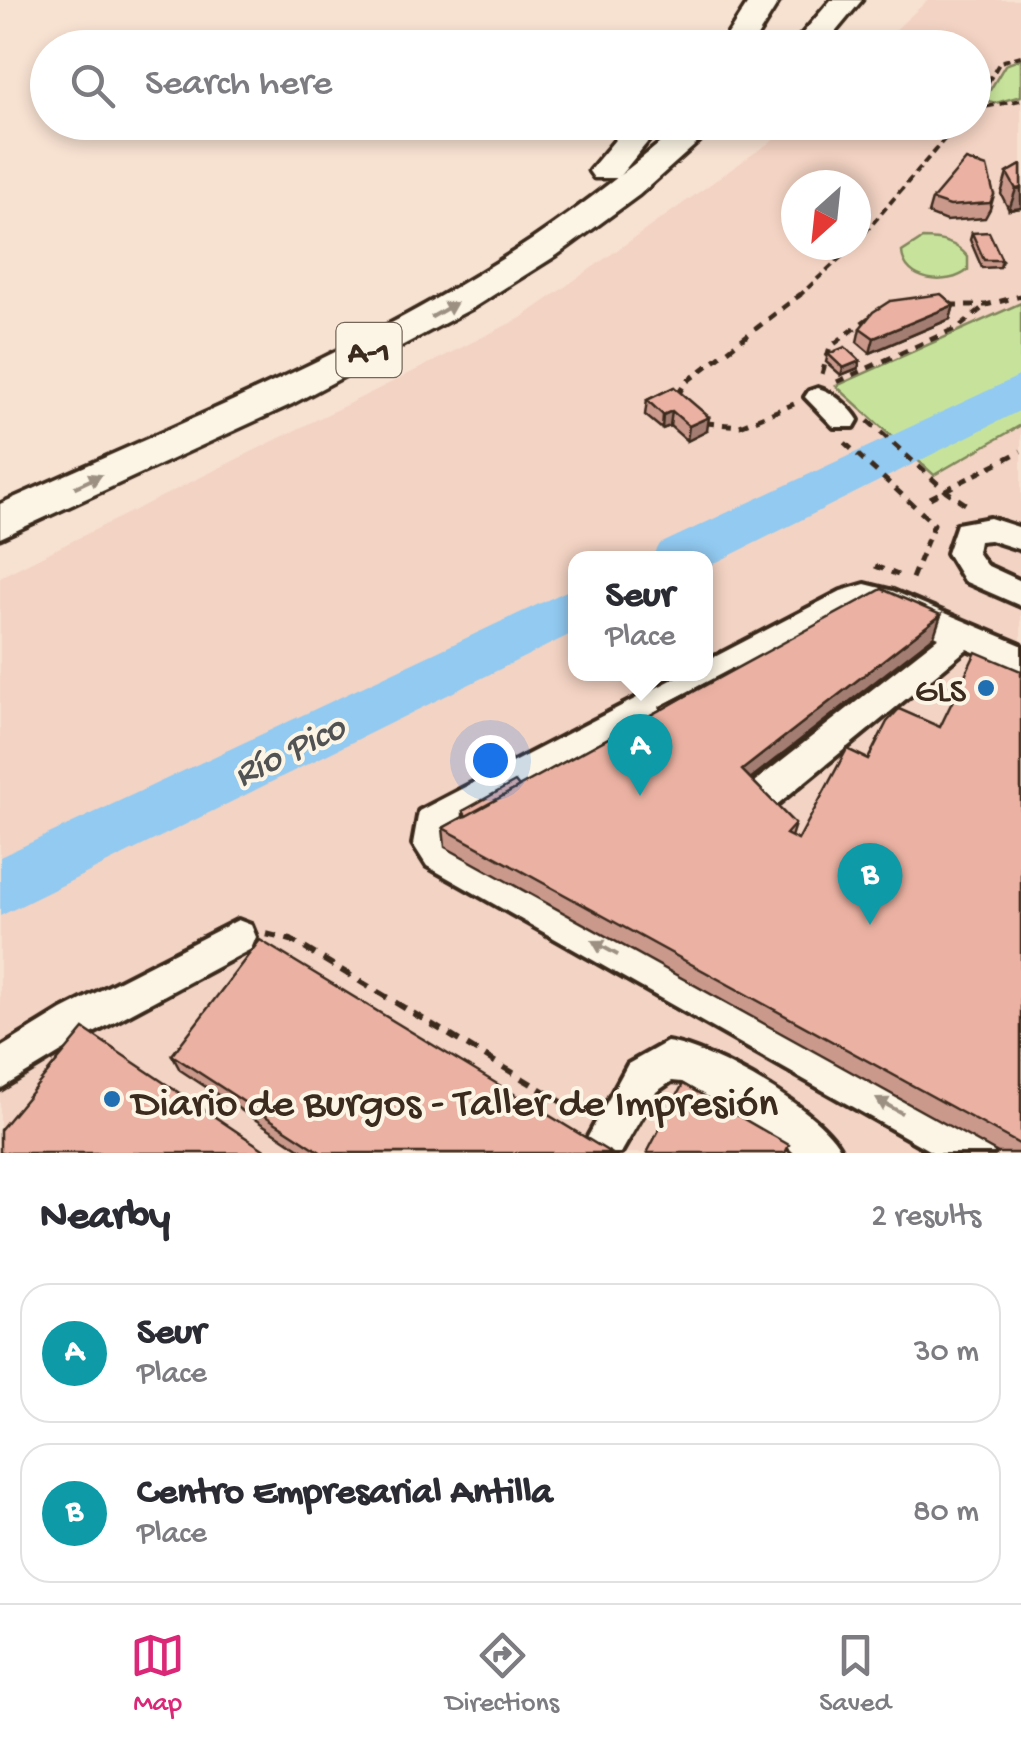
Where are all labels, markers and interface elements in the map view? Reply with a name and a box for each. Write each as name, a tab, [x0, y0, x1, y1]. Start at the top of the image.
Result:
search box	[30, 30, 991, 140]
icon: search	[65, 58, 120, 113]
text: Search here	[145, 63, 332, 107]
north arrow	[781, 170, 871, 260]
one-way arrow	[430, 301, 458, 319]
road number: A-1	[336, 323, 402, 377]
one-way arrow	[73, 473, 103, 489]
popup	[568, 551, 713, 681]
text: Seur	[606, 575, 674, 619]
text: Place	[606, 619, 675, 657]
place label: GLS	[915, 673, 967, 714]
marker: GLS	[975, 677, 997, 699]
water label: Río Pico	[228, 707, 355, 799]
pin: A	[608, 714, 672, 796]
your location	[465, 735, 516, 786]
pin: B	[838, 842, 902, 925]
one-way arrow	[591, 939, 619, 957]
place label: Diario de Burgos - Taller de Impresión	[129, 1082, 778, 1131]
marker: Diario de Burgos - Taller de Impresión	[101, 1088, 123, 1110]
one-way arrow	[875, 1097, 903, 1115]
text: Nearby	[40, 1194, 170, 1243]
text: 2 results	[871, 1199, 981, 1237]
text: Seur	[137, 1312, 206, 1356]
text: A	[65, 1334, 84, 1372]
text: 30 m	[914, 1334, 979, 1372]
text: Place	[137, 1356, 207, 1394]
text: Centro Empresarial Antilla	[137, 1472, 553, 1516]
text: B	[66, 1494, 83, 1532]
text: 80 m	[913, 1494, 979, 1532]
text: Place	[137, 1516, 207, 1554]
tab: Map	[130, 1628, 185, 1721]
tab: Directions	[445, 1628, 559, 1721]
tab: Saved	[819, 1628, 891, 1721]

